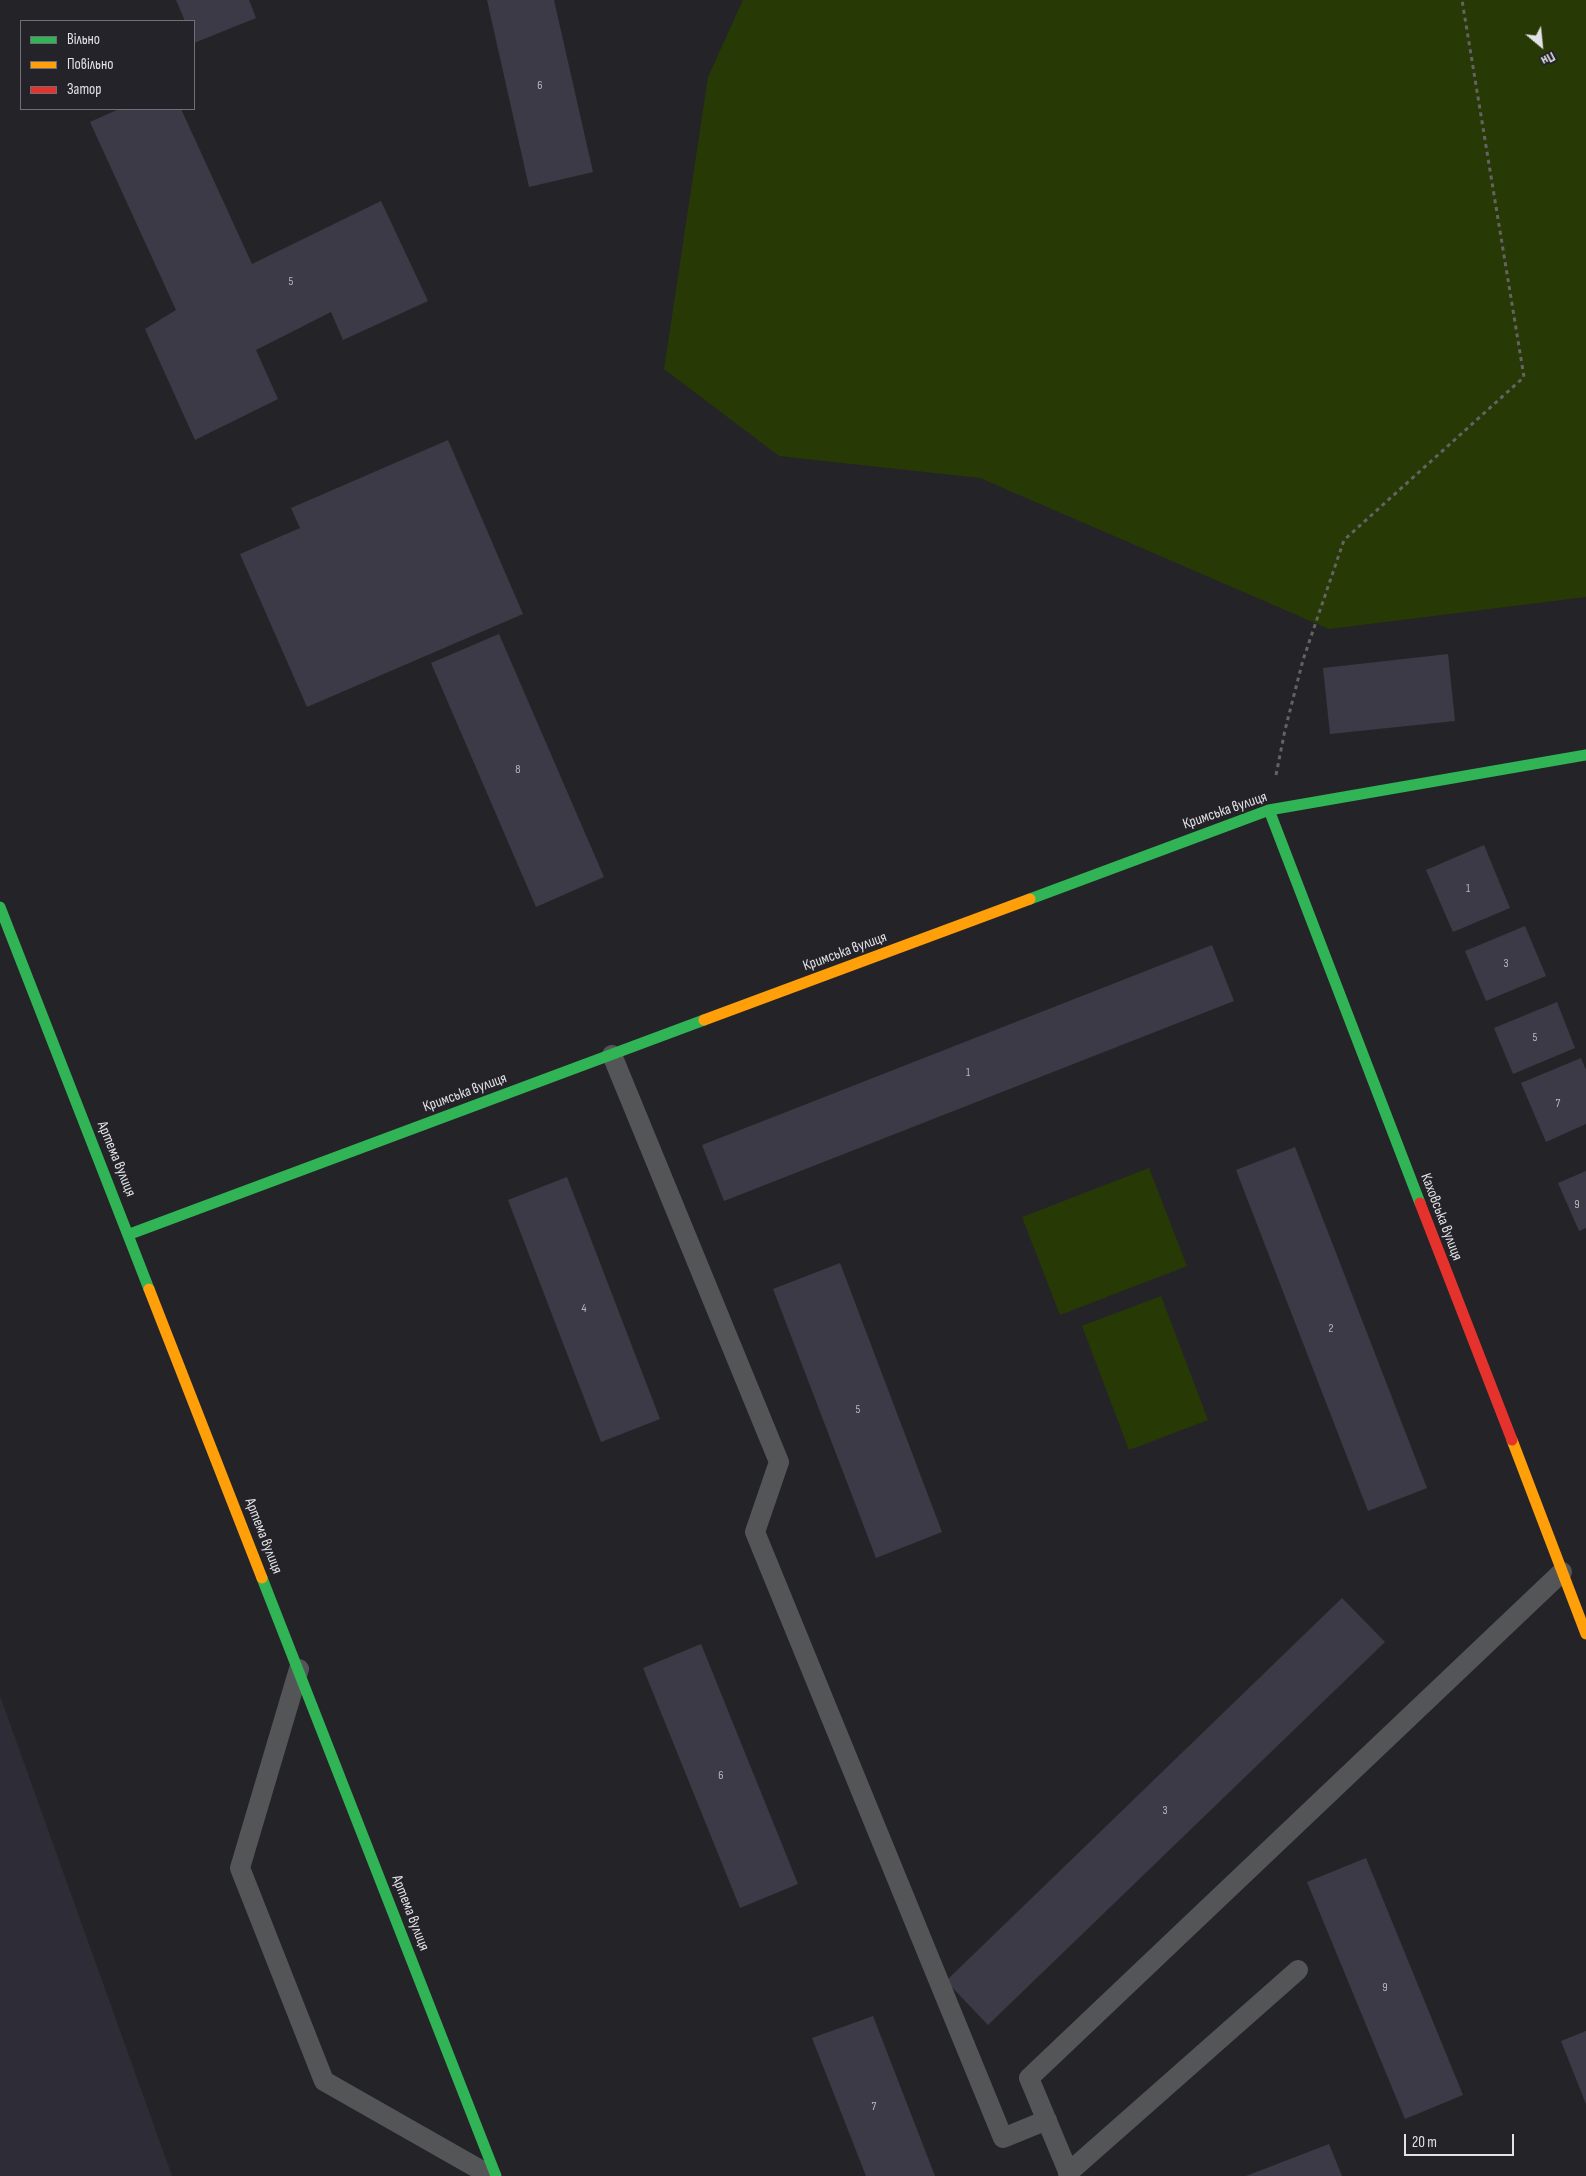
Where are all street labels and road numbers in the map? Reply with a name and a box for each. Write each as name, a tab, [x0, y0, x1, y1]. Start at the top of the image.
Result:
street label: Кримська вулиця	[1181, 788, 1269, 834]
street label: Кримська вулиця	[801, 929, 889, 975]
street label: Кримська вулиця	[421, 1070, 509, 1116]
street label: Артема вулиця	[93, 1119, 139, 1199]
street label: Каховська вулиця	[1416, 1171, 1466, 1263]
street label: Артема вулиця	[240, 1496, 286, 1576]
street label: Артема вулиця	[387, 1873, 433, 1953]

